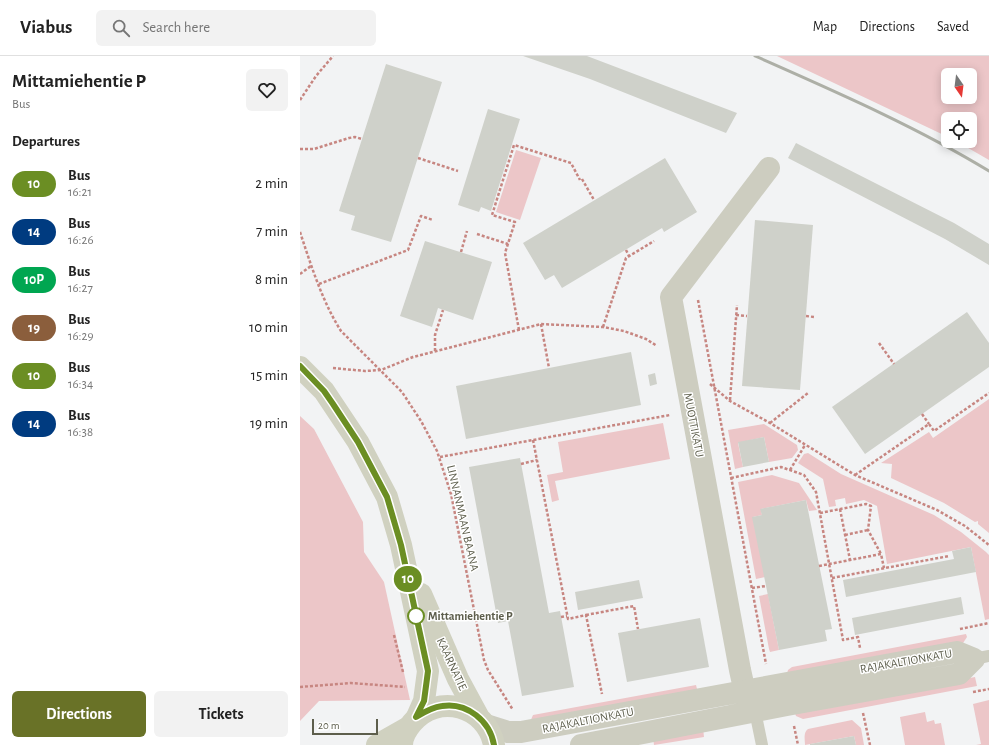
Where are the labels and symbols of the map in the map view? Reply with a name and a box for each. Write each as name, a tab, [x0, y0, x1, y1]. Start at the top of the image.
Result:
north arrow	[941, 68, 977, 104]
street label: MUOTTIKATU	[682, 392, 706, 458]
street label: LINNANMAAN BAANA	[445, 464, 481, 572]
line badge: 10	[390, 566, 426, 592]
marker: Mittamiehentie P	[407, 607, 425, 625]
place label: Mittamiehentie P	[428, 610, 513, 622]
street label: KAARNATIE	[435, 636, 469, 692]
street label: RAJAKALTIONKATU	[859, 647, 953, 675]
street label: RAJAKALTIONKATU	[541, 705, 635, 735]
scale bar	[312, 717, 378, 736]

